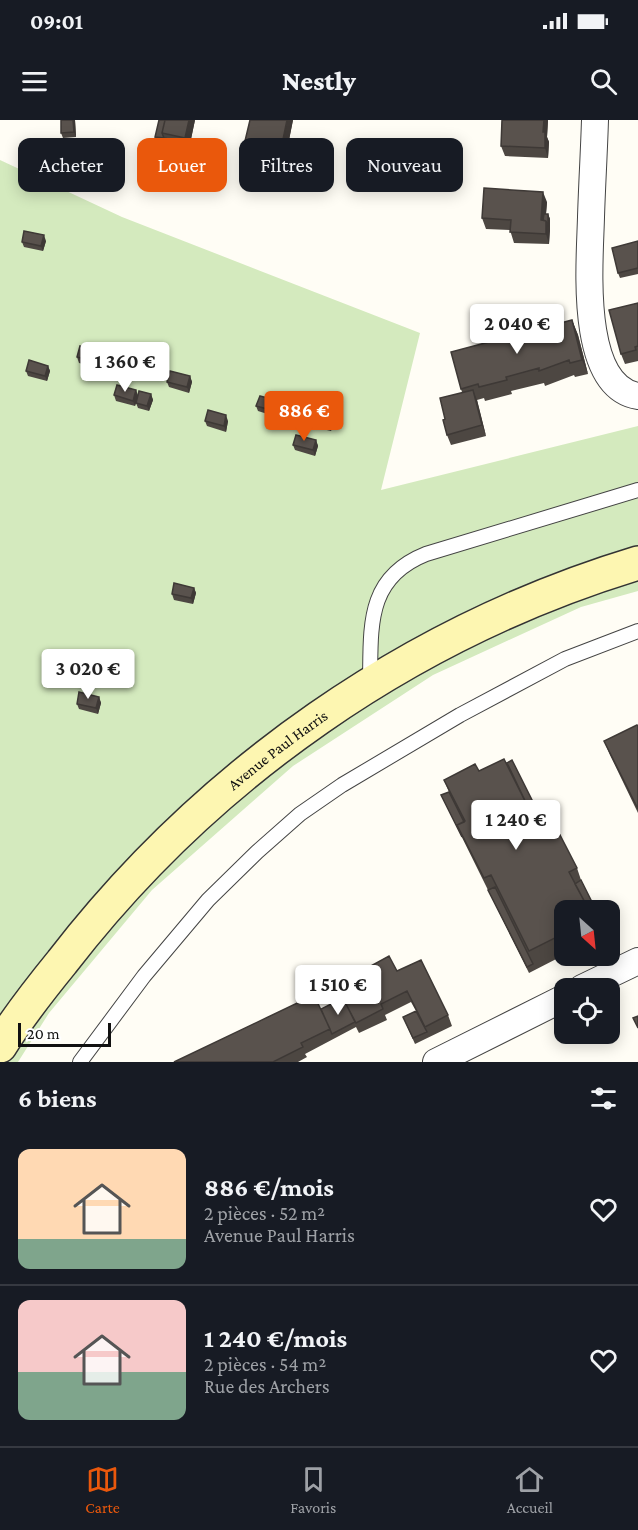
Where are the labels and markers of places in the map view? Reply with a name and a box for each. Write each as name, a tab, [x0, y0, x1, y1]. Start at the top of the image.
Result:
pin: 2 040 €	[462, 304, 572, 355]
pin: 1 360 €	[70, 342, 180, 393]
pin: 886 €	[262, 391, 346, 442]
pin: 3 020 €	[33, 649, 143, 700]
pin: 1 240 €	[461, 800, 571, 851]
pin: 1 510 €	[283, 965, 393, 1016]

